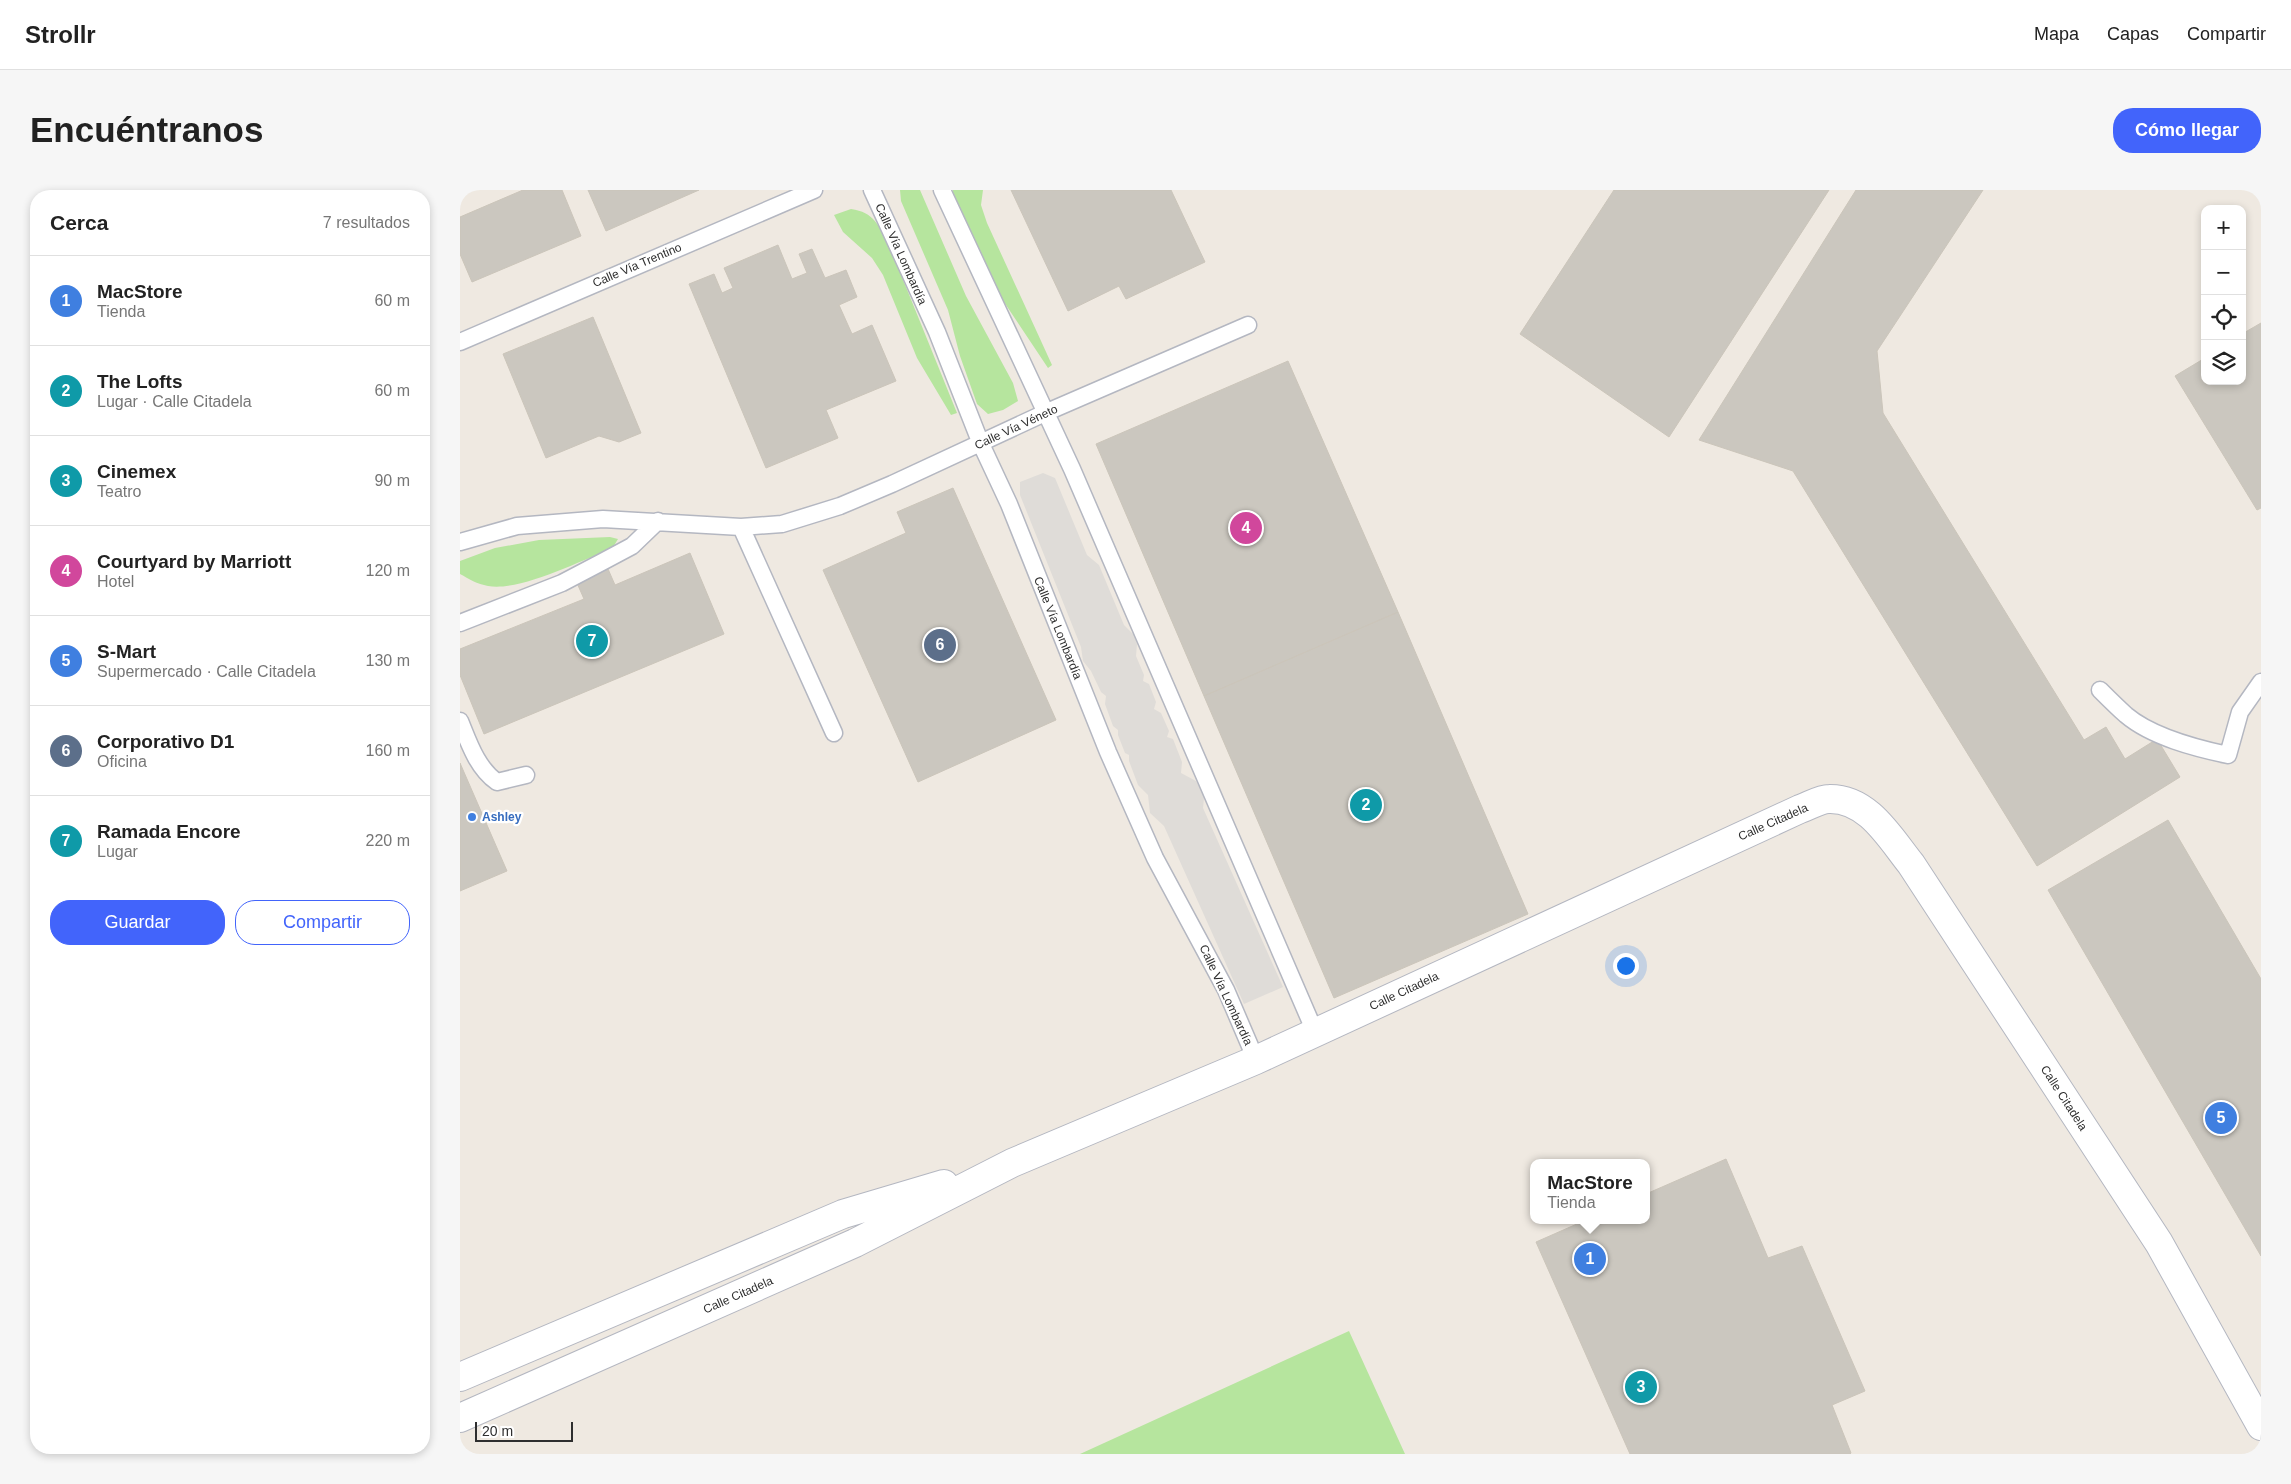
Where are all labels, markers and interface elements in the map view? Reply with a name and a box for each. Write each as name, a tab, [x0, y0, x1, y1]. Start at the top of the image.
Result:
text: Strollr	[25, 21, 96, 48]
text: Mapa	[2034, 24, 2079, 44]
text: Capas	[2107, 24, 2159, 44]
text: Compartir	[2187, 24, 2266, 44]
button: Cómo llegar	[2113, 108, 2261, 153]
text: Encuéntranos	[30, 110, 263, 149]
street label: Calle Vía Lombardía	[872, 201, 930, 307]
map controls	[2201, 205, 2246, 385]
button: +	[2201, 205, 2246, 250]
text: Cerca	[50, 211, 108, 234]
text: 7 resultados	[323, 214, 410, 231]
street label: Calle Vía Trentino	[590, 240, 684, 290]
button: −	[2201, 250, 2246, 295]
text: MacStore	[97, 281, 183, 302]
text: 1	[62, 292, 70, 309]
text: 60 m	[374, 292, 410, 309]
button: locate	[2201, 295, 2246, 340]
text: Tienda	[97, 303, 145, 320]
button: layers	[2201, 340, 2246, 385]
text: The Lofts	[97, 371, 183, 392]
text: 2	[62, 382, 70, 399]
text: 60 m	[374, 382, 410, 399]
text: Lugar · Calle Citadela	[97, 393, 252, 410]
street label: Calle Vía Véneto	[972, 401, 1060, 452]
text: Cinemex	[97, 461, 176, 482]
text: 3	[62, 472, 70, 489]
text: 90 m	[374, 472, 410, 489]
text: Teatro	[97, 483, 141, 500]
pin: 4	[1230, 509, 1262, 547]
text: Courtyard by Marriott	[97, 551, 291, 572]
text: 4	[62, 562, 70, 579]
text: 120 m	[366, 562, 410, 579]
text: Hotel	[97, 573, 134, 590]
street label: Calle Vía Lombardía	[1031, 575, 1085, 682]
pin: 7	[576, 622, 608, 660]
pin: 6	[924, 626, 956, 664]
text: S-Mart	[97, 641, 156, 662]
text: 5	[62, 652, 70, 669]
text: 130 m	[366, 652, 410, 669]
text: Supermercado · Calle Citadela	[97, 663, 316, 680]
text: Corporativo D1	[97, 731, 234, 752]
text: 6	[62, 742, 70, 759]
text: 160 m	[366, 742, 410, 759]
text: Oficina	[97, 753, 147, 770]
pin: 2	[1350, 786, 1382, 824]
street label: Calle Citadela	[1736, 800, 1810, 844]
place label: Ashley	[482, 810, 522, 824]
marker: Ashley	[466, 811, 478, 823]
text: Ramada Encore	[97, 821, 241, 842]
text: 7	[62, 832, 70, 849]
text: 220 m	[366, 832, 410, 849]
text: Lugar	[97, 843, 138, 860]
button: Guardar	[50, 900, 225, 945]
button: Compartir	[235, 900, 410, 945]
street label: Calle Vía Lombardía	[1197, 942, 1256, 1048]
your location	[1613, 953, 1639, 979]
street label: Calle Citadela	[1367, 969, 1441, 1013]
street label: Calle Citadela	[2038, 1063, 2090, 1133]
pin: 5	[2205, 1099, 2237, 1137]
popup	[1530, 1159, 1650, 1224]
text: MacStore	[1547, 1172, 1633, 1193]
text: Tienda	[1547, 1194, 1596, 1211]
pin: 1	[1574, 1240, 1606, 1278]
street label: Calle Citadela	[701, 1273, 775, 1317]
pin: 3	[1625, 1368, 1657, 1406]
scale bar	[475, 1419, 572, 1442]
text: 20 m	[482, 1423, 513, 1439]

